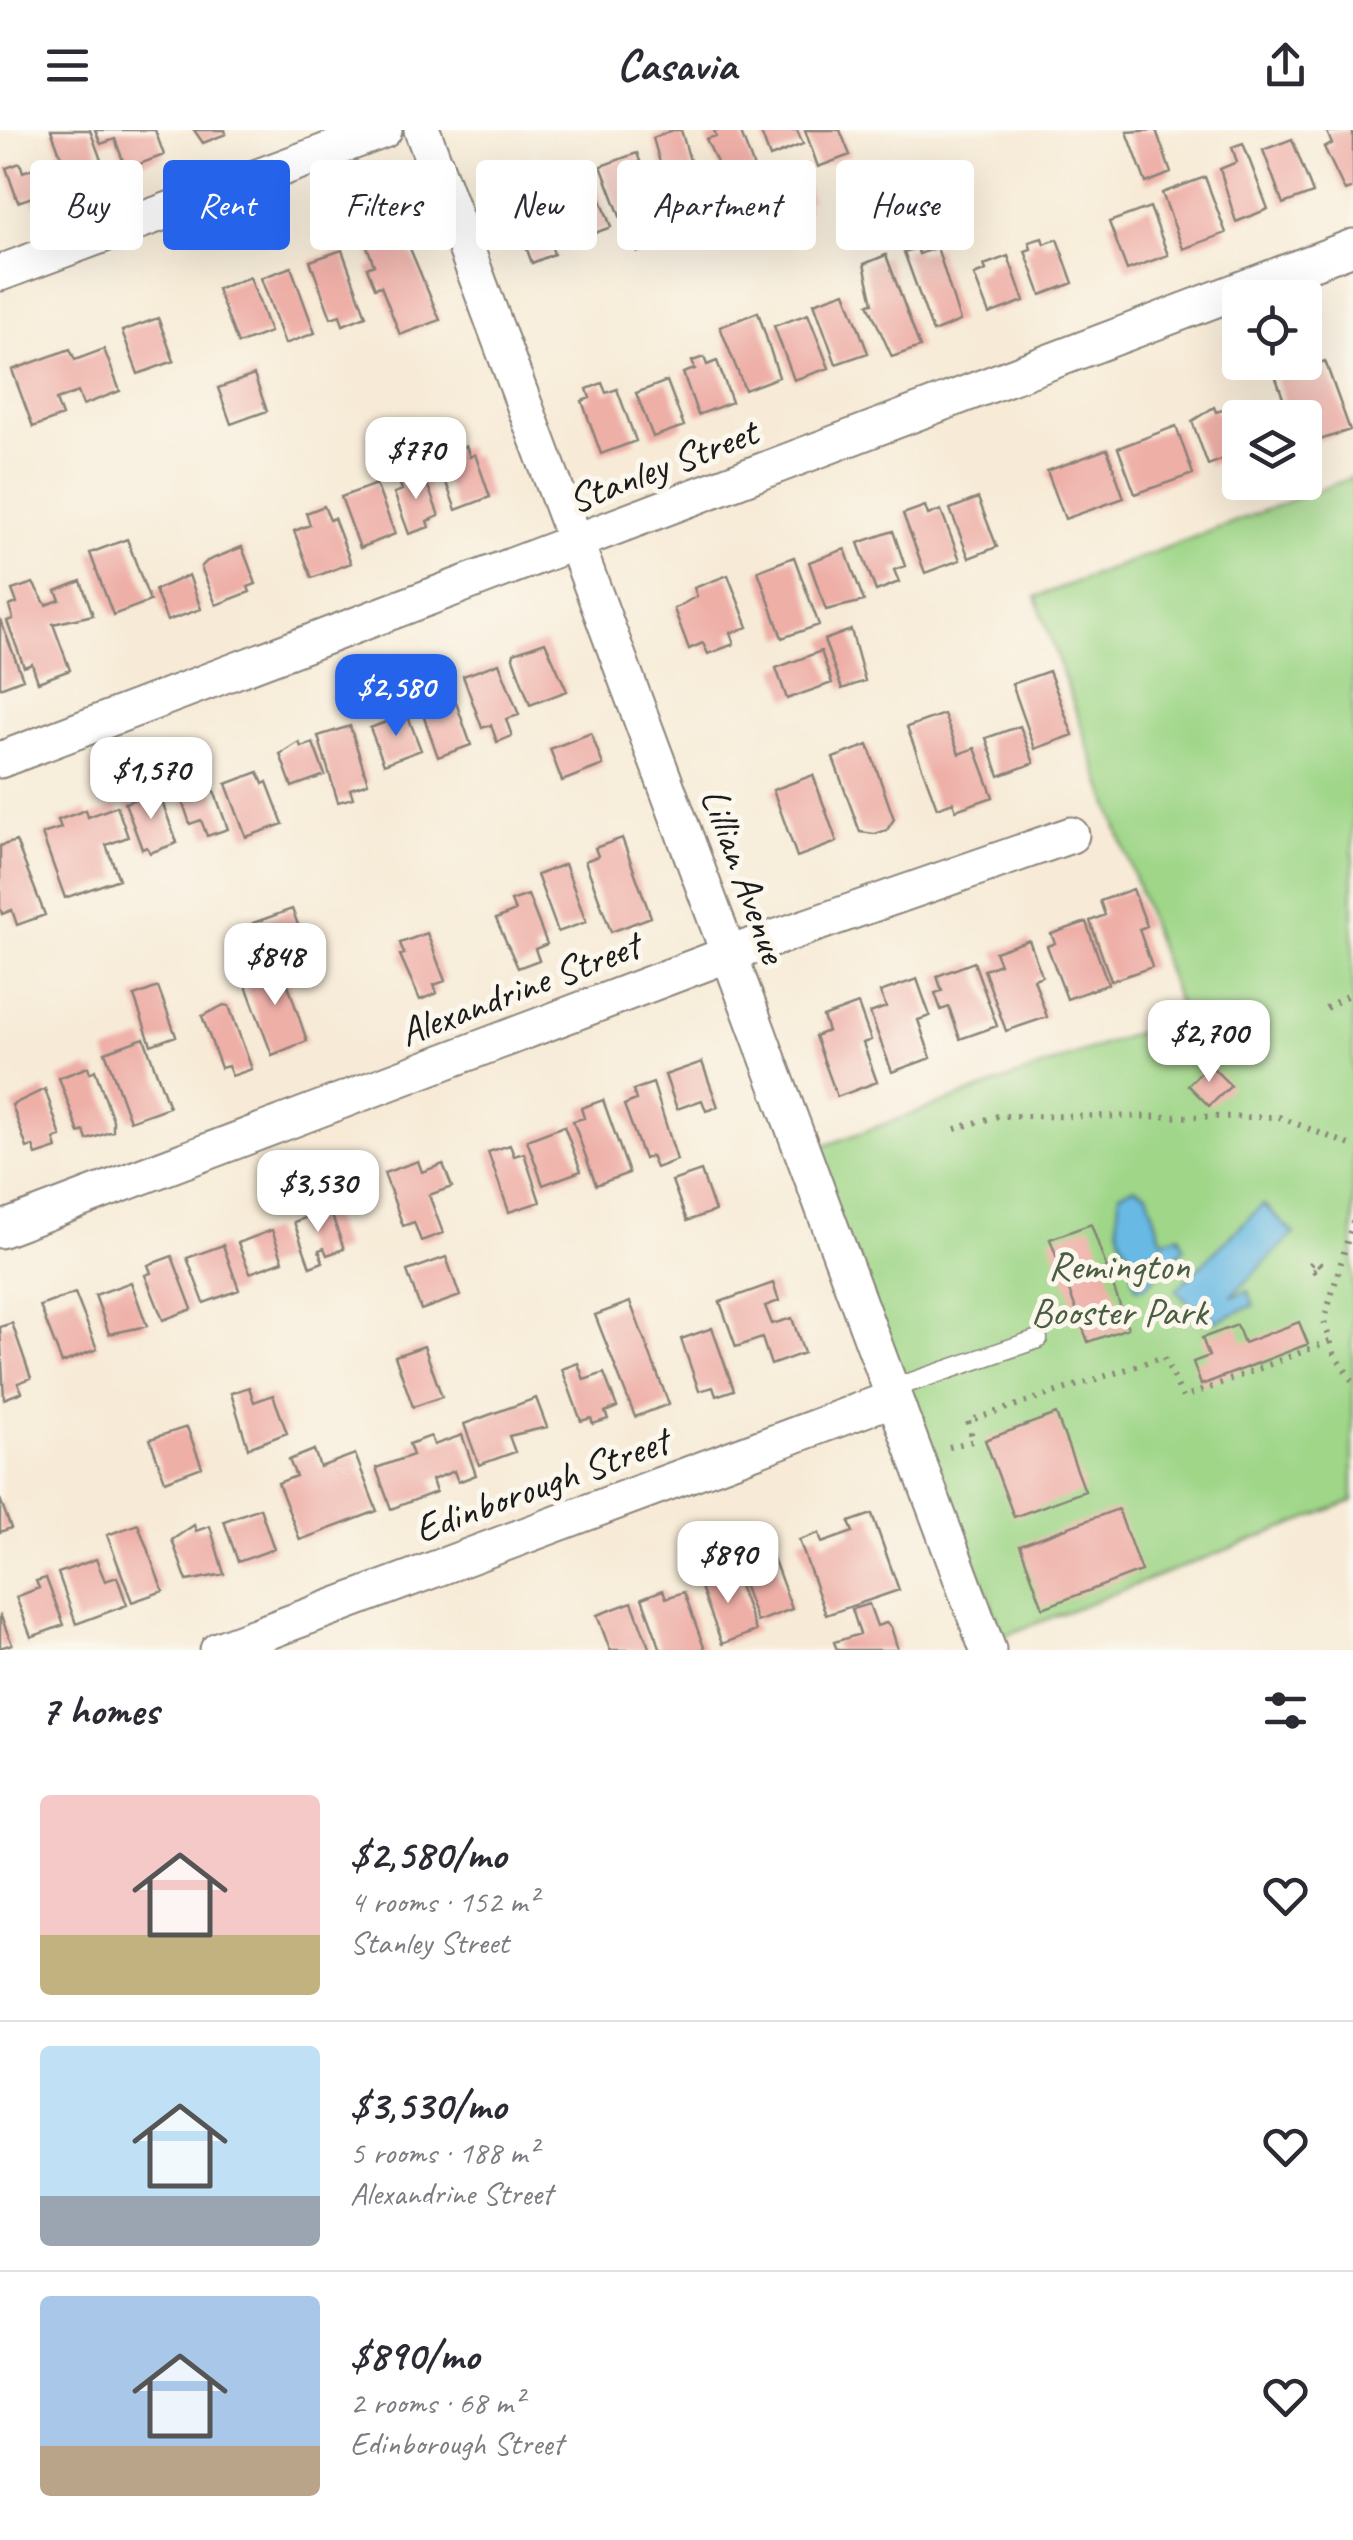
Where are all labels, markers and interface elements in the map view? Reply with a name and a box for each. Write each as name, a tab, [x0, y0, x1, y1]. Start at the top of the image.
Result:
text: Casavia	[617, 37, 736, 94]
icon: menu	[40, 38, 95, 93]
icon: share	[1258, 38, 1313, 93]
chip: Buy	[30, 160, 143, 250]
chip: Rent	[163, 160, 290, 250]
chip: Filters	[310, 160, 456, 250]
chip: New	[476, 160, 597, 250]
chip: Apartment	[617, 160, 816, 250]
chip: House	[836, 160, 974, 250]
map controls	[1222, 280, 1322, 500]
button: locate	[1222, 280, 1322, 380]
button: layers	[1222, 400, 1322, 500]
street label: Stanley Street	[561, 406, 767, 525]
pin: $770	[357, 417, 475, 502]
text: $770	[387, 429, 445, 470]
pin: $2,580	[315, 654, 477, 739]
text: $2,580	[357, 666, 435, 707]
pin: $1,570	[70, 737, 232, 822]
text: $1,570	[112, 749, 190, 790]
street label: Lillian Avenue	[689, 781, 800, 972]
street label: Alexandrine Street	[392, 918, 652, 1058]
pin: $848	[216, 923, 334, 1008]
text: $848	[246, 935, 304, 976]
pin: $2,700	[1128, 1000, 1290, 1085]
text: $2,700	[1170, 1012, 1248, 1053]
pin: $3,530	[237, 1150, 399, 1235]
text: $3,530	[279, 1162, 357, 1203]
park label: Remington Booster Park	[1031, 1241, 1210, 1337]
street label: Edinborough Street	[408, 1414, 680, 1554]
pin: $890	[669, 1521, 787, 1606]
text: $890	[699, 1533, 757, 1574]
icon: filters	[1258, 1683, 1313, 1738]
text: 7 homes	[40, 1684, 158, 1737]
text: $2,580/mo	[350, 1828, 506, 1881]
icon: home	[120, 1835, 240, 1955]
icon: heart	[1258, 1868, 1313, 1923]
text: 4 rooms · 152 m²	[350, 1881, 537, 1922]
text: Stanley Street	[350, 1922, 509, 1963]
text: $3,530/mo	[350, 2079, 506, 2132]
icon: home	[120, 2086, 240, 2206]
icon: heart	[1258, 2119, 1313, 2174]
text: 5 rooms · 188 m²	[350, 2132, 537, 2173]
text: Alexandrine Street	[350, 2173, 552, 2214]
text: $890/mo	[350, 2329, 479, 2382]
icon: home	[120, 2336, 240, 2456]
icon: heart	[1258, 2369, 1313, 2424]
text: 2 rooms · 68 m²	[350, 2382, 523, 2423]
text: Edinborough Street	[350, 2423, 563, 2464]

